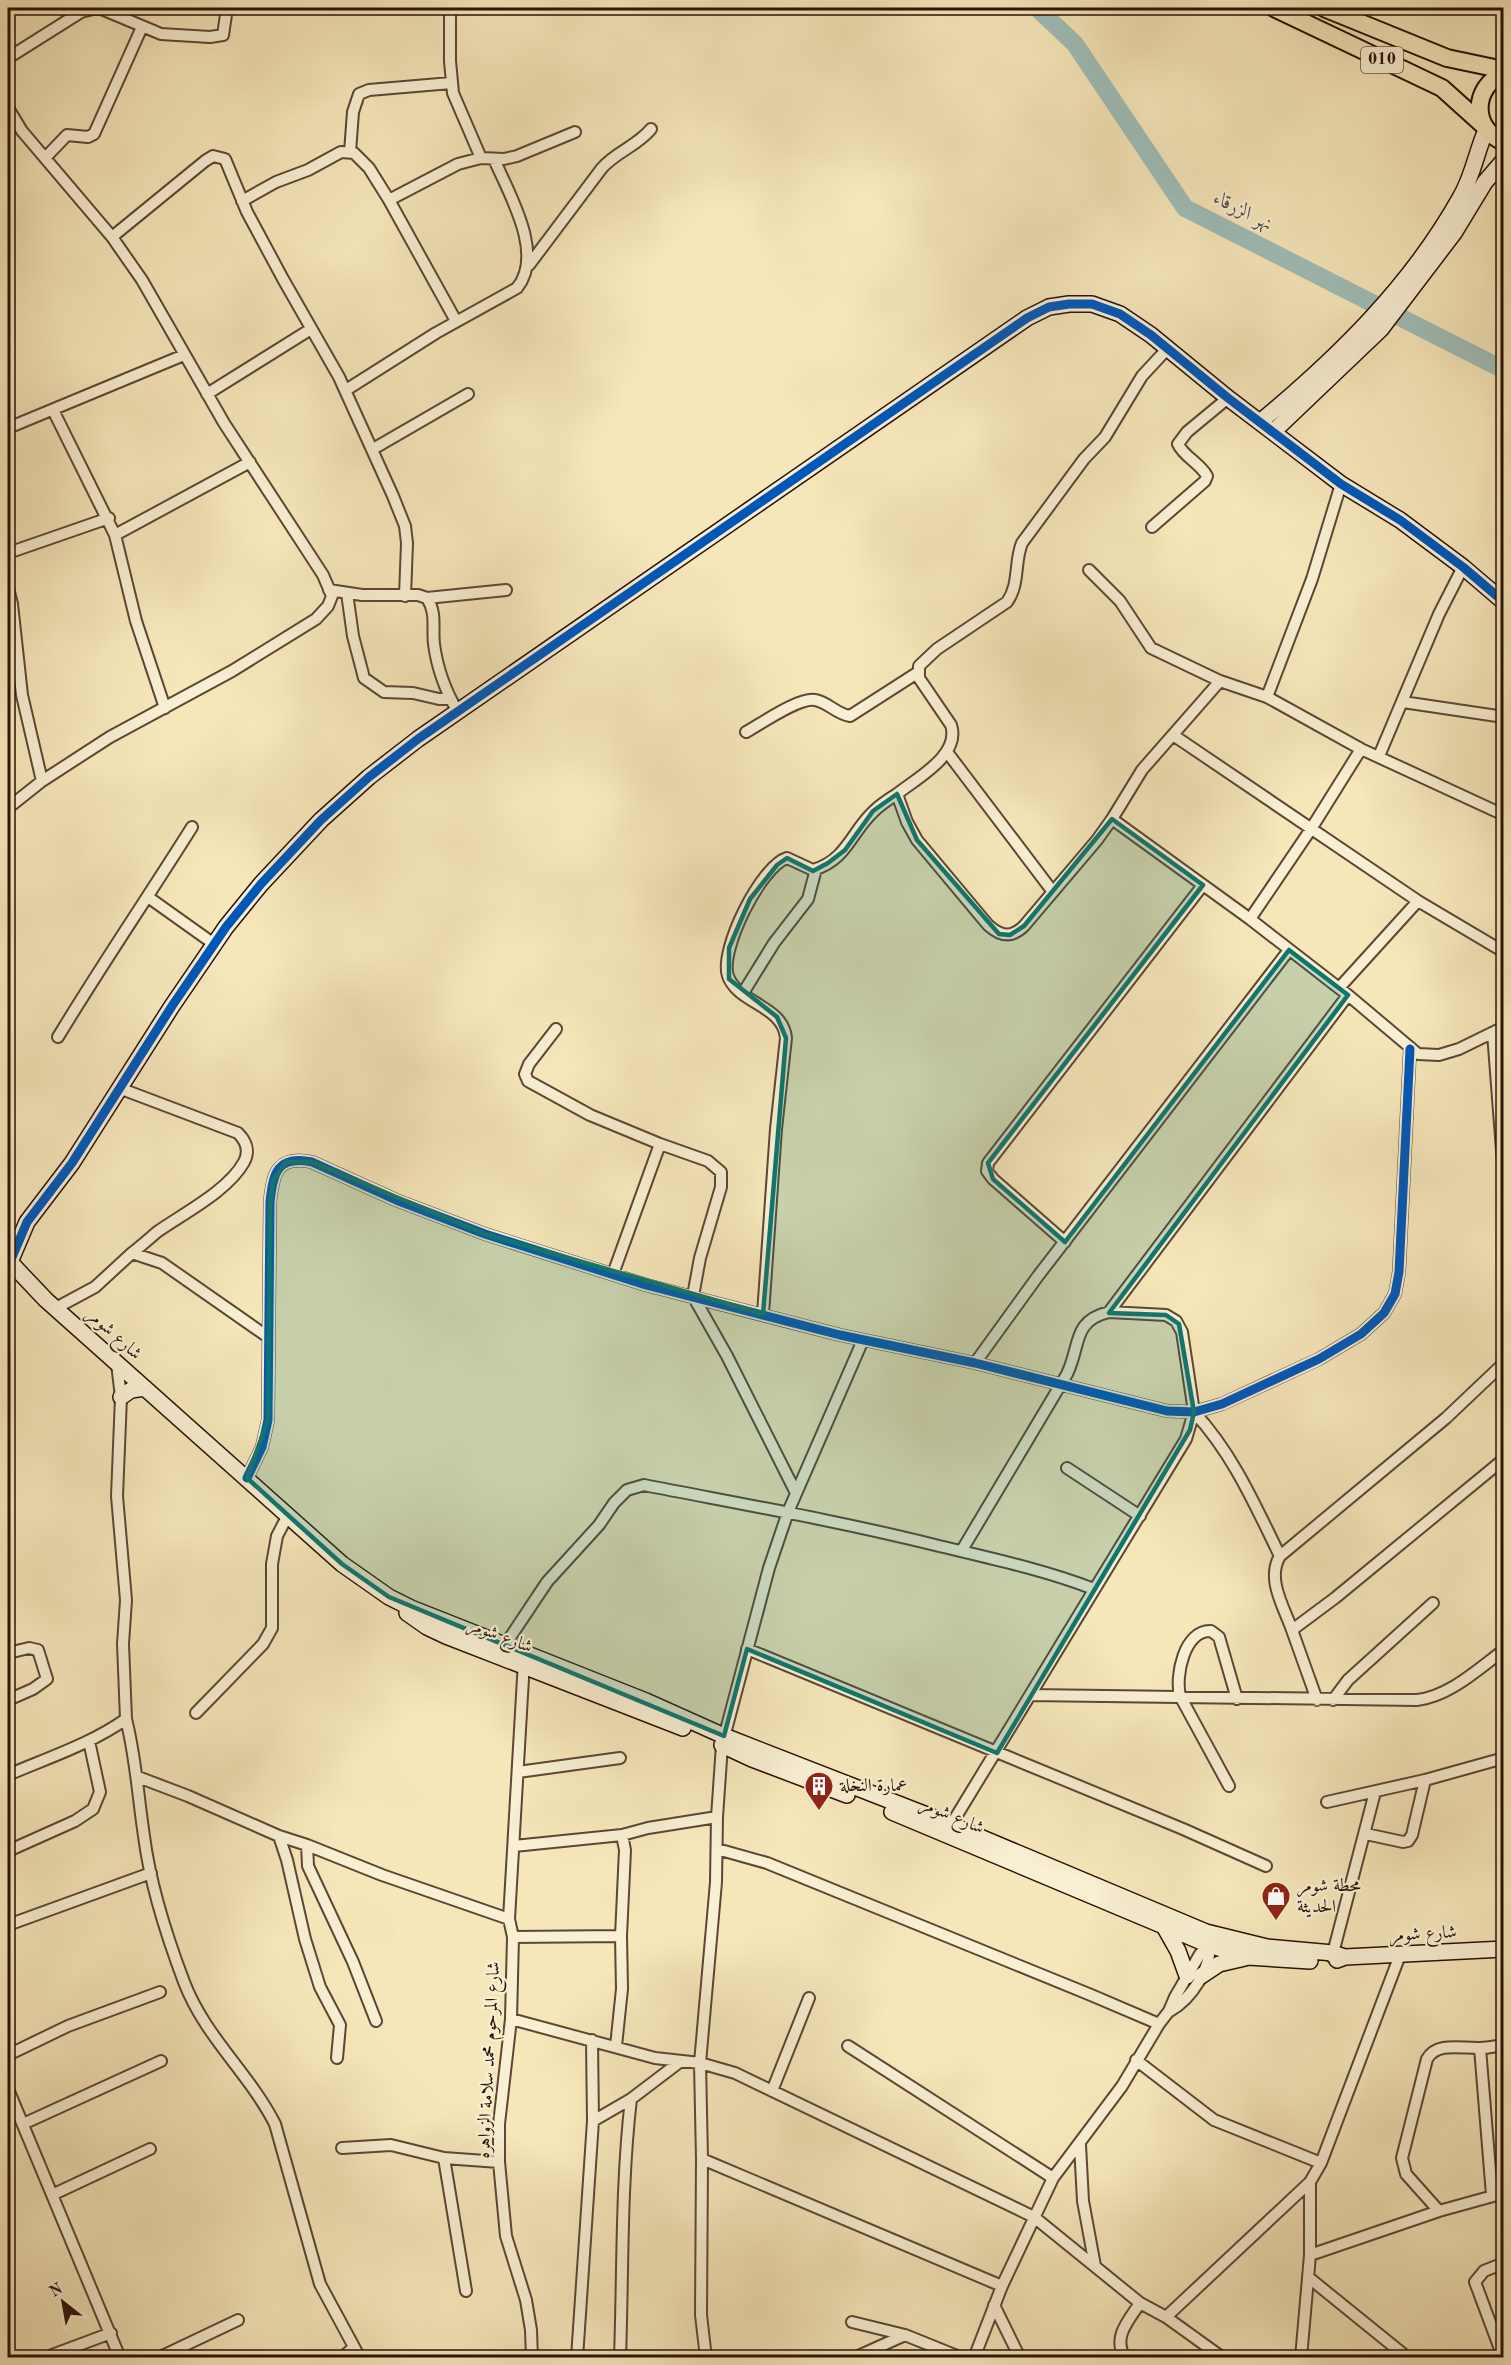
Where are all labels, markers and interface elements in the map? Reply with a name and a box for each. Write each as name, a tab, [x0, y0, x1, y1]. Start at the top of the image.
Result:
road number: 010	[1361, 47, 1403, 73]
water label: نهر الزرقاء	[1210, 188, 1276, 236]
street label: شارع شومر	[80, 1305, 145, 1367]
street label: شارع شومر	[463, 1616, 535, 1661]
building icon: عمارة النخلة	[803, 1770, 835, 1812]
place label: عمارة النخلة	[839, 1777, 907, 1796]
street label: شارع شومر	[915, 1795, 987, 1842]
place label: محطة شومر الحديثة	[1297, 1877, 1361, 1918]
shop icon: محطة شومر الحديثة	[1260, 1880, 1292, 1922]
street label: شارع شومر	[1389, 1923, 1457, 1950]
street label: شارع المرحوم محمد سلامة الزواهره	[475, 1961, 509, 2159]
north arrow	[33, 2272, 93, 2332]
text: N	[47, 2280, 66, 2301]

